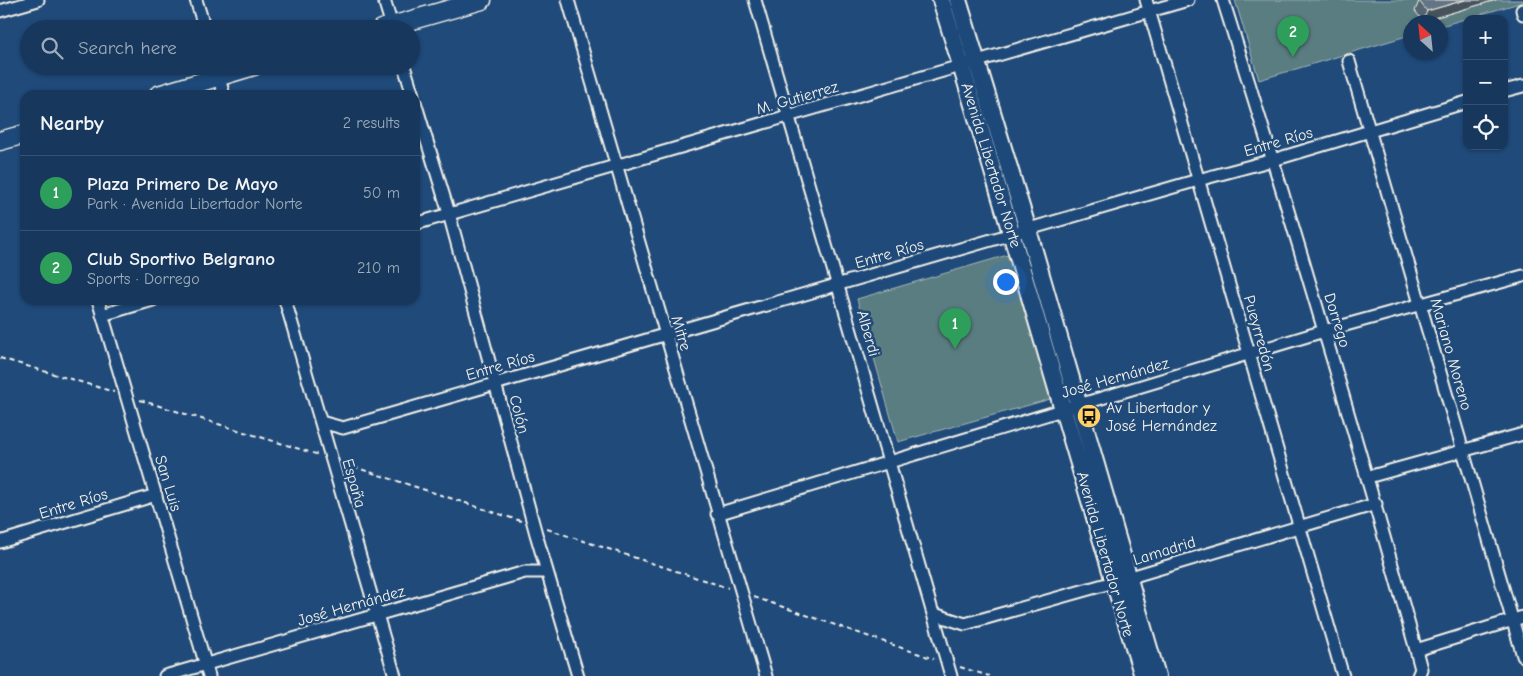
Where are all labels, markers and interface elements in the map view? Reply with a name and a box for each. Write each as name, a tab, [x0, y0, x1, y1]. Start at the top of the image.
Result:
north arrow	[1403, 15, 1448, 60]
map controls	[1463, 15, 1508, 150]
button: +	[1463, 15, 1508, 60]
pin: 2	[1277, 16, 1309, 57]
search box	[20, 20, 420, 75]
icon: search	[38, 34, 66, 62]
text: Search here	[78, 37, 177, 59]
button: −	[1463, 60, 1508, 105]
street label: M. Gutierrez	[754, 78, 840, 118]
street label: Avenida Libertador Norte	[957, 81, 1025, 250]
button: locate	[1463, 105, 1508, 150]
text: Nearby	[40, 111, 104, 135]
text: 2 results	[343, 114, 400, 132]
street label: Entre Ríos	[1242, 123, 1315, 160]
text: Plaza Primero De Mayo	[87, 173, 278, 195]
text: 1	[53, 184, 59, 202]
text: 50 m	[363, 184, 400, 202]
text: Park · Avenida Libertador Norte	[87, 195, 302, 213]
street label: Entre Ríos	[853, 235, 926, 272]
text: Club Sportivo Belgrano	[87, 248, 275, 270]
text: 2	[52, 259, 60, 277]
text: 210 m	[357, 259, 400, 277]
your location	[993, 269, 1019, 295]
text: Sports · Dorrego	[87, 270, 200, 288]
street label: Dorrego	[1320, 291, 1354, 350]
street label: Pueyrredón	[1240, 293, 1279, 373]
street label: Mariano Moreno	[1426, 296, 1476, 412]
street label: Alberdi	[853, 308, 883, 359]
pin: 1	[939, 308, 971, 349]
street label: Mitre	[667, 314, 695, 353]
street label: Entre Ríos	[464, 347, 537, 384]
street label: José Hernández	[1059, 354, 1171, 402]
street label: Colón	[505, 393, 533, 435]
place label: Av Libertador y José Hernández	[1106, 399, 1217, 435]
bus stop icon: Av Libertador y José Hernández	[1076, 403, 1102, 429]
street label: San Luis	[151, 453, 185, 514]
street label: España	[338, 457, 370, 510]
street label: Avenida Libertador Norte	[1073, 469, 1137, 639]
street label: Entre Ríos	[37, 485, 110, 523]
street label: Lamadrid	[1131, 533, 1198, 569]
street label: José Hernández	[295, 582, 407, 630]

